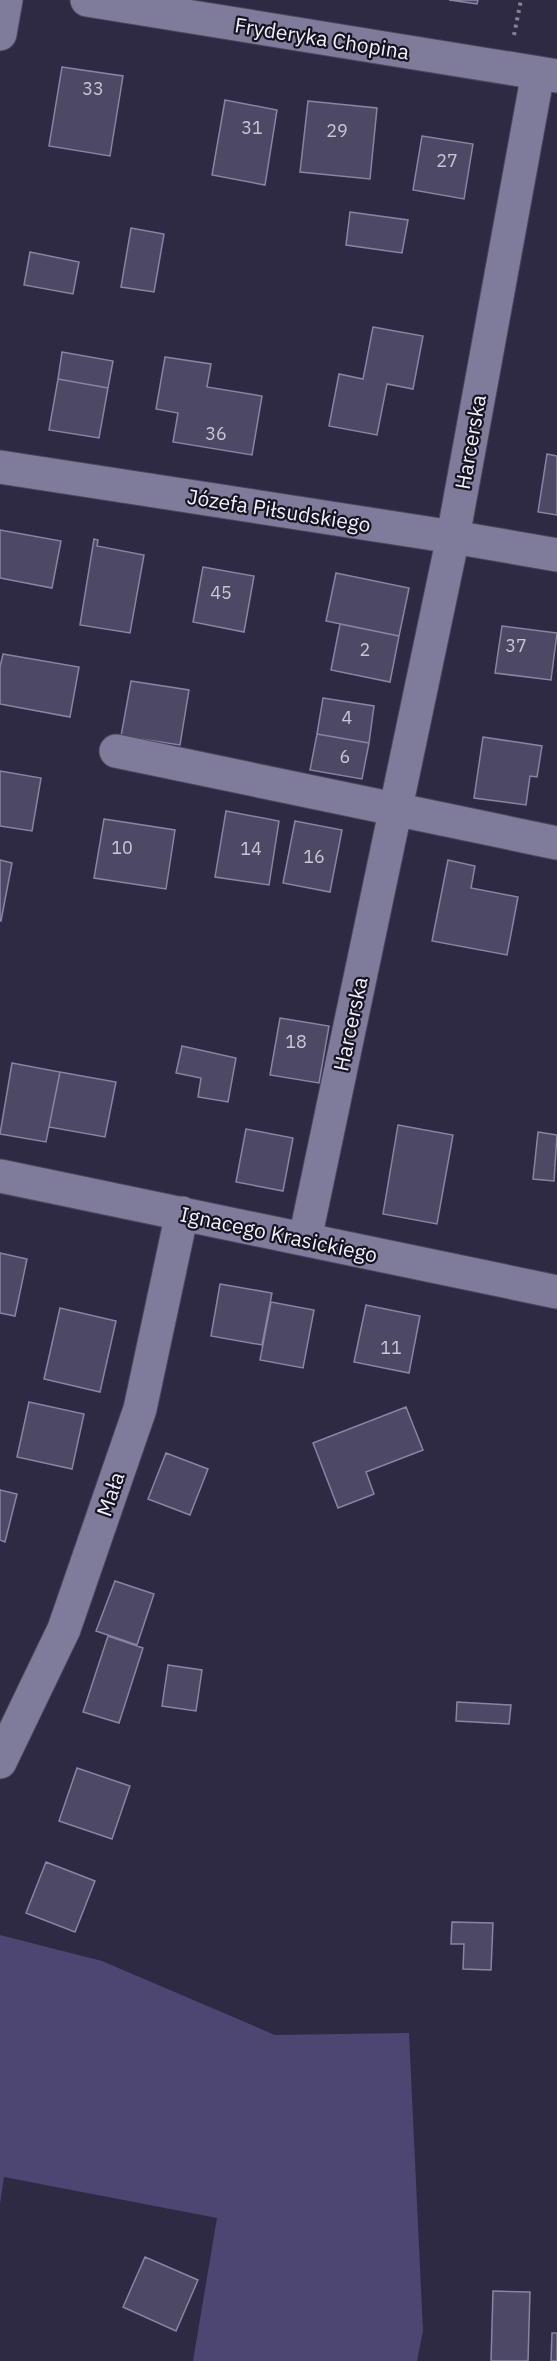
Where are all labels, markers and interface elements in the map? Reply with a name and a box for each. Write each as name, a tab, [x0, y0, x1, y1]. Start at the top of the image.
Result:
street label: Fryderyka Chopina	[233, 10, 411, 66]
house number: 33	[82, 77, 104, 100]
house number: 31	[241, 116, 263, 139]
house number: 29	[326, 119, 348, 142]
house number: 27	[436, 149, 458, 172]
street label: Harcerska	[448, 392, 492, 492]
house number: 36	[205, 422, 227, 445]
street label: Józefa Piłsudskiego	[185, 482, 373, 538]
house number: 45	[210, 581, 232, 604]
house number: 37	[505, 634, 527, 657]
house number: 2	[360, 638, 370, 661]
house number: 4	[342, 706, 353, 729]
house number: 6	[340, 745, 350, 768]
house number: 10	[111, 836, 133, 859]
house number: 14	[240, 837, 262, 860]
house number: 16	[303, 845, 325, 868]
street label: Harcerska	[326, 974, 374, 1074]
house number: 18	[285, 1030, 307, 1053]
street label: Ignacego Krasickiego	[178, 1199, 380, 1269]
house number: 11	[380, 1336, 402, 1359]
street label: Mała	[89, 1468, 131, 1520]

